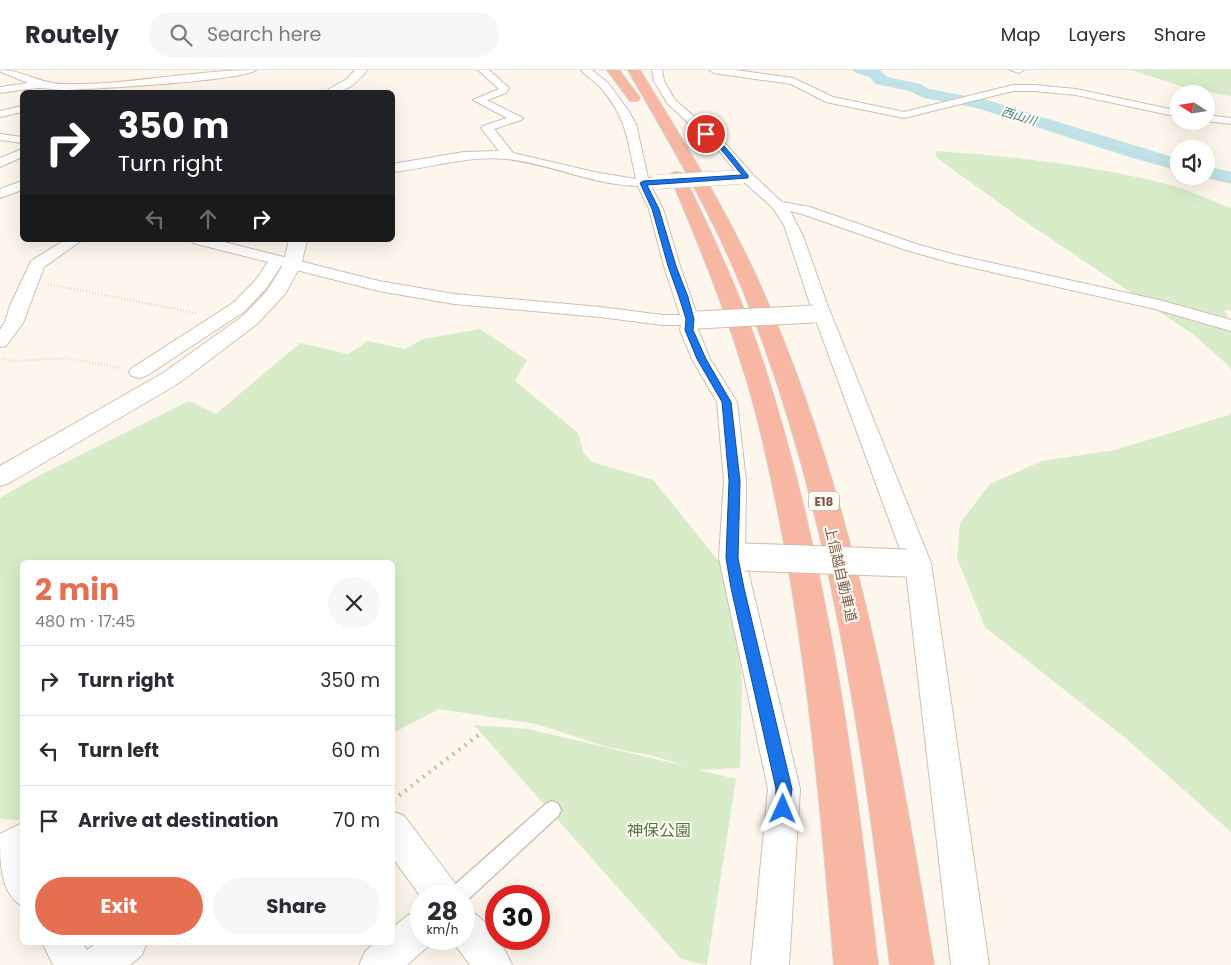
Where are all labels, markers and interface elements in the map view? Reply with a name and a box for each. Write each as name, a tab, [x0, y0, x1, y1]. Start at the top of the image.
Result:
search box	[149, 12, 499, 57]
text: Routely	[25, 18, 119, 51]
icon: search	[167, 21, 195, 49]
text: Search here	[207, 21, 321, 48]
text: Map	[1001, 22, 1041, 47]
text: Layers	[1069, 22, 1126, 47]
text: Share	[1154, 22, 1206, 47]
north arrow	[1170, 85, 1215, 130]
map controls	[1170, 85, 1215, 185]
text: 350 m	[118, 101, 229, 150]
water label: 西山川	[999, 103, 1041, 130]
icon: right	[35, 110, 100, 175]
pin	[685, 113, 727, 155]
icon: arrive	[692, 120, 720, 148]
button: sound	[1170, 140, 1215, 185]
text: Turn right	[118, 148, 223, 179]
icon: left	[141, 205, 169, 233]
icon: ahead	[194, 205, 222, 233]
icon: right	[247, 205, 275, 233]
road number: E18	[809, 492, 839, 511]
street label: 上信越自動車道	[820, 524, 862, 624]
text: 2 min	[35, 568, 119, 611]
button: close	[328, 577, 380, 629]
text: 480 m · 17:45	[35, 610, 135, 633]
icon: right	[35, 667, 63, 695]
text: Turn right	[78, 667, 174, 694]
text: 350 m	[320, 667, 380, 694]
icon: left	[35, 737, 63, 765]
text: Turn left	[78, 737, 159, 764]
text: 60 m	[331, 737, 380, 764]
position arrow	[756, 782, 808, 834]
icon: arrive	[35, 807, 63, 835]
text: Arrive at destination	[78, 807, 279, 834]
text: 70 m	[333, 807, 380, 834]
park label: 神保公園	[627, 819, 691, 842]
button: Exit	[35, 877, 203, 935]
button: Share	[213, 877, 380, 935]
speed limit sign: 30	[485, 885, 550, 950]
text: 28	[427, 894, 458, 929]
text: km/h	[427, 921, 458, 938]

